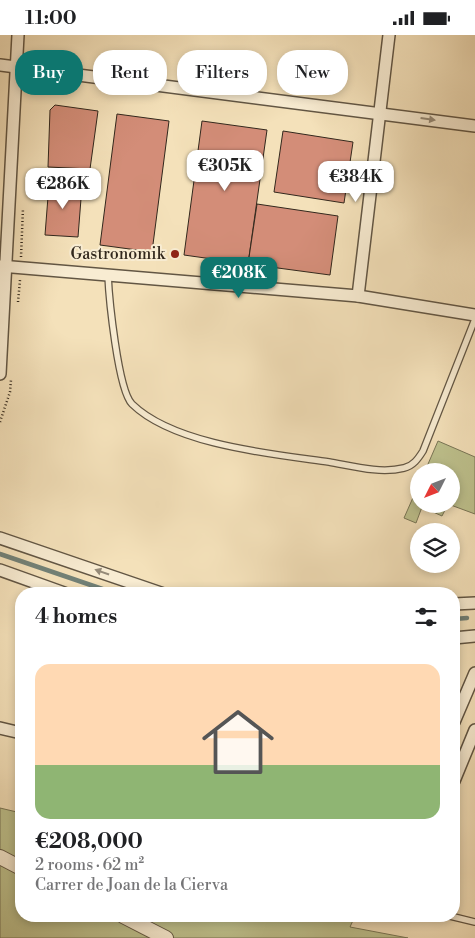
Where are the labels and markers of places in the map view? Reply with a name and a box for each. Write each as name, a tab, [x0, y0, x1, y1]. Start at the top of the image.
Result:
pin: €305K	[190, 149, 260, 192]
pin: €384K	[321, 161, 391, 203]
pin: €286K	[28, 167, 98, 210]
place label: Gastronomik	[70, 244, 167, 264]
marker: Gastronomik	[169, 248, 181, 260]
pin: €208K	[204, 257, 274, 299]

